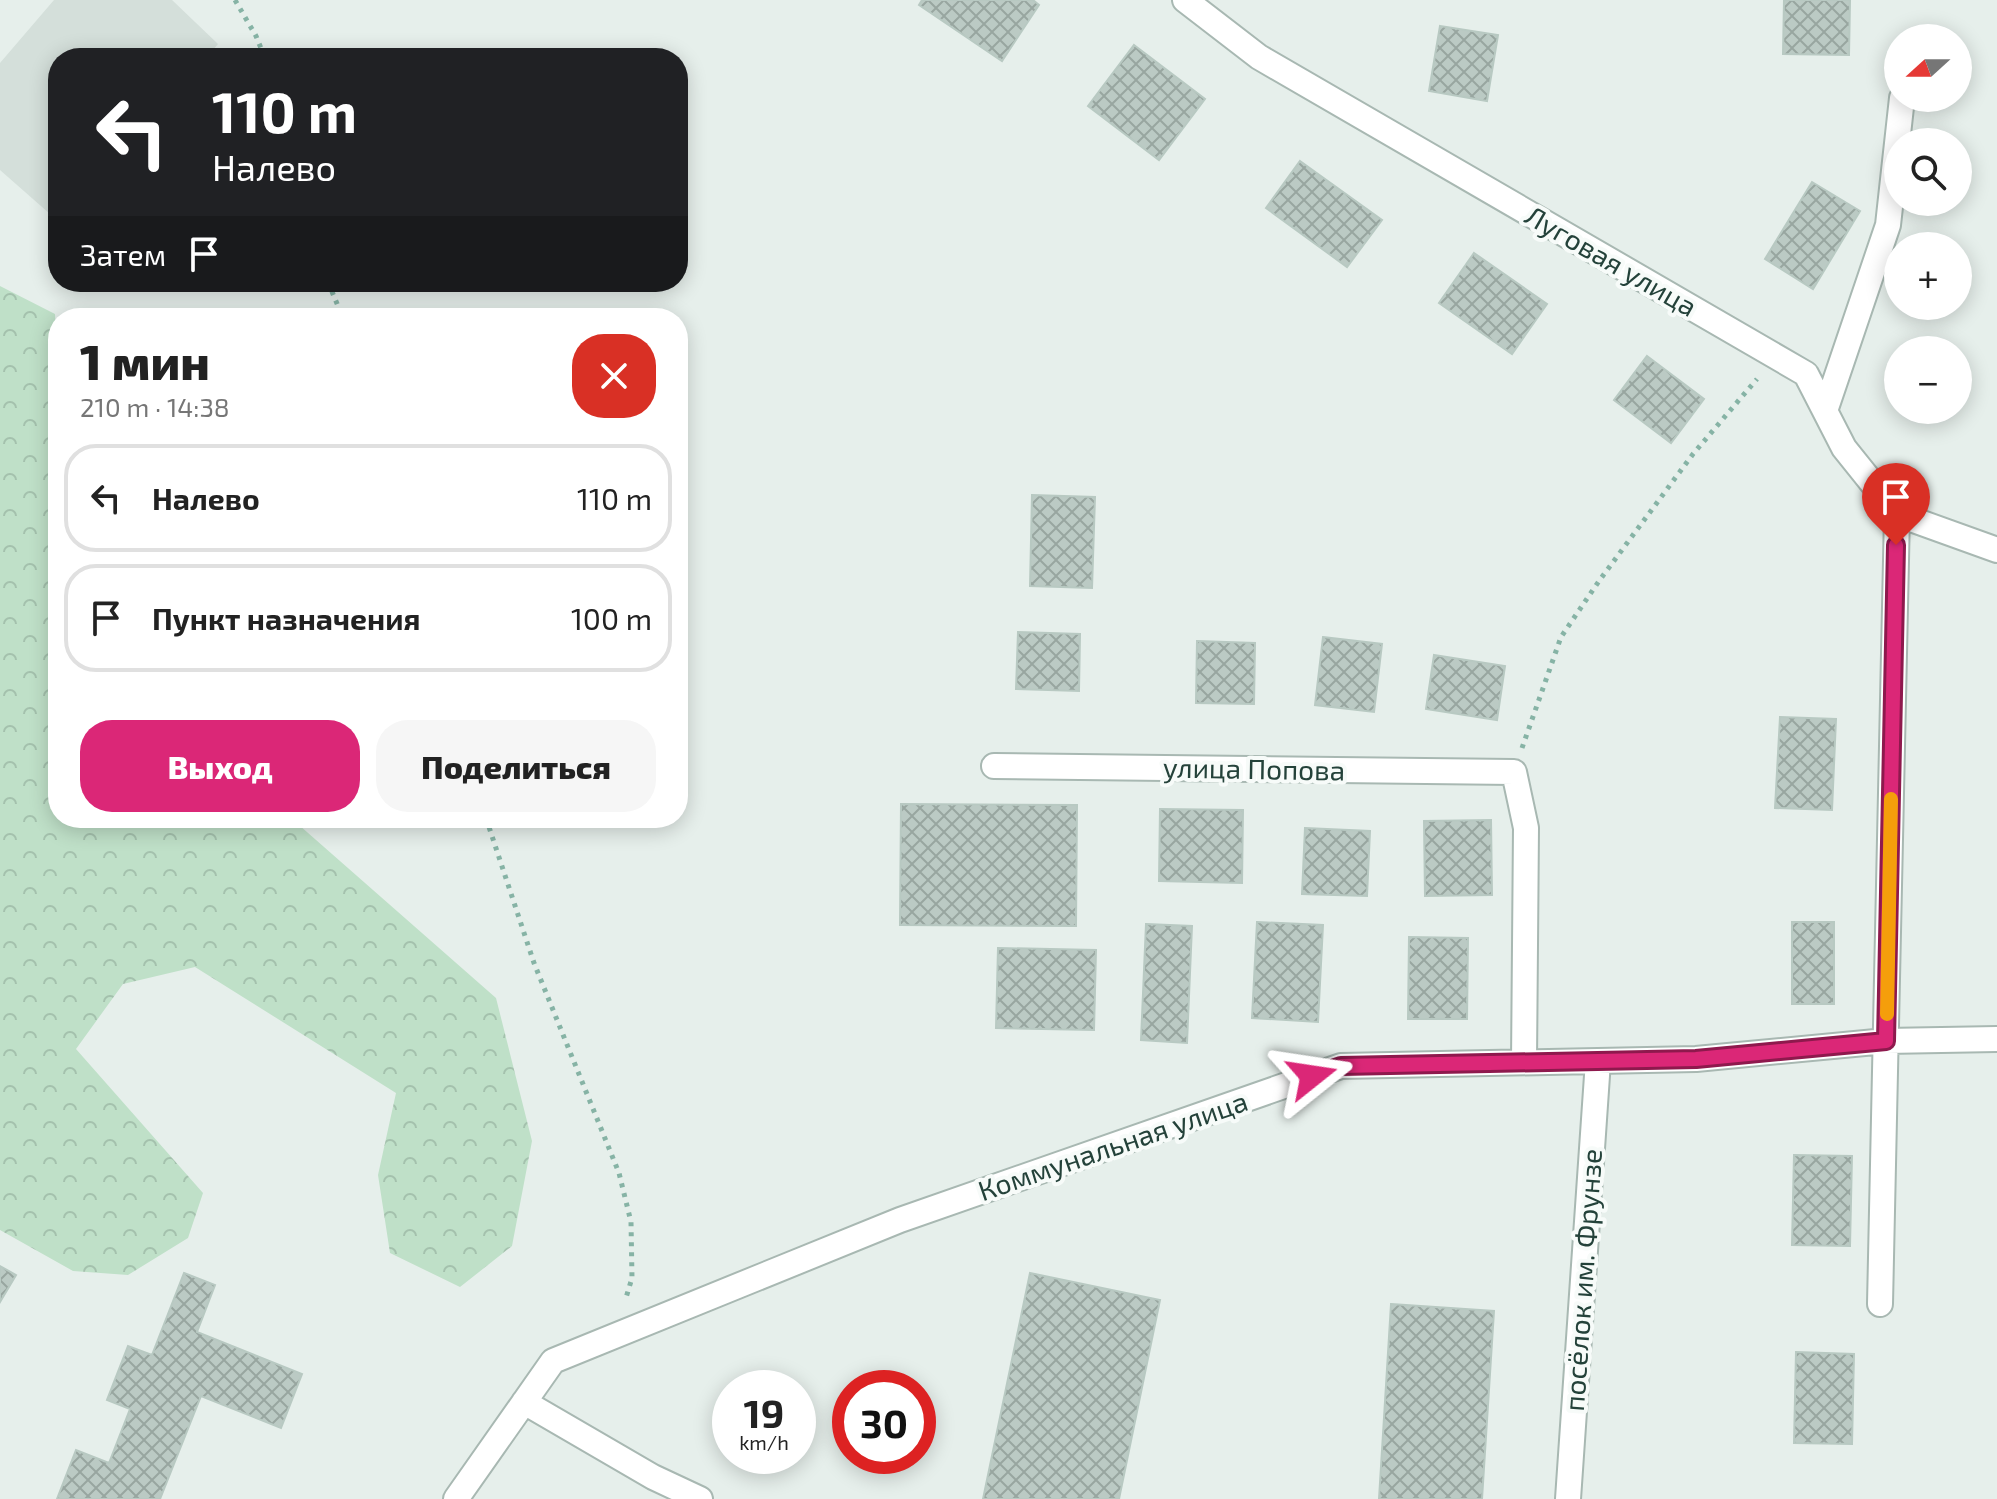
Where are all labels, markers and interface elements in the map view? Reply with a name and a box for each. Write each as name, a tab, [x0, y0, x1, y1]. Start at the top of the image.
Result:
north arrow	[1884, 24, 1972, 112]
map controls	[1884, 24, 1972, 424]
text: 110 m	[212, 77, 357, 144]
icon: left	[80, 80, 184, 184]
button: search	[1884, 128, 1972, 216]
text: Налево	[212, 145, 336, 188]
street label: Луговая улица	[1520, 197, 1703, 323]
icon: arrive	[182, 232, 226, 276]
button: +	[1884, 232, 1972, 320]
text: Затем	[80, 236, 166, 272]
text: 1 мин	[80, 332, 210, 390]
button: close	[572, 334, 656, 418]
button: −	[1884, 336, 1972, 424]
text: 210 m · 14:38	[80, 391, 230, 422]
pin	[1862, 463, 1930, 545]
icon: arrive	[1874, 475, 1918, 519]
icon: left	[84, 476, 128, 520]
text: Налево	[152, 480, 260, 516]
text: 110 m	[577, 480, 652, 516]
icon: arrive	[84, 596, 128, 640]
text: Пункт назначения	[152, 600, 420, 636]
text: 100 m	[571, 600, 652, 636]
button: Выход	[80, 720, 360, 812]
button: Поделиться	[376, 720, 656, 812]
street label: улица Попова	[1163, 749, 1345, 787]
position arrow	[1270, 1034, 1354, 1118]
street label: Коммунальная улица	[973, 1083, 1252, 1207]
street label: посёлок им. Фрунзе	[1556, 1147, 1608, 1412]
speed limit sign: 30	[832, 1370, 936, 1474]
text: 19	[744, 1388, 784, 1436]
text: km/h	[739, 1430, 789, 1454]

